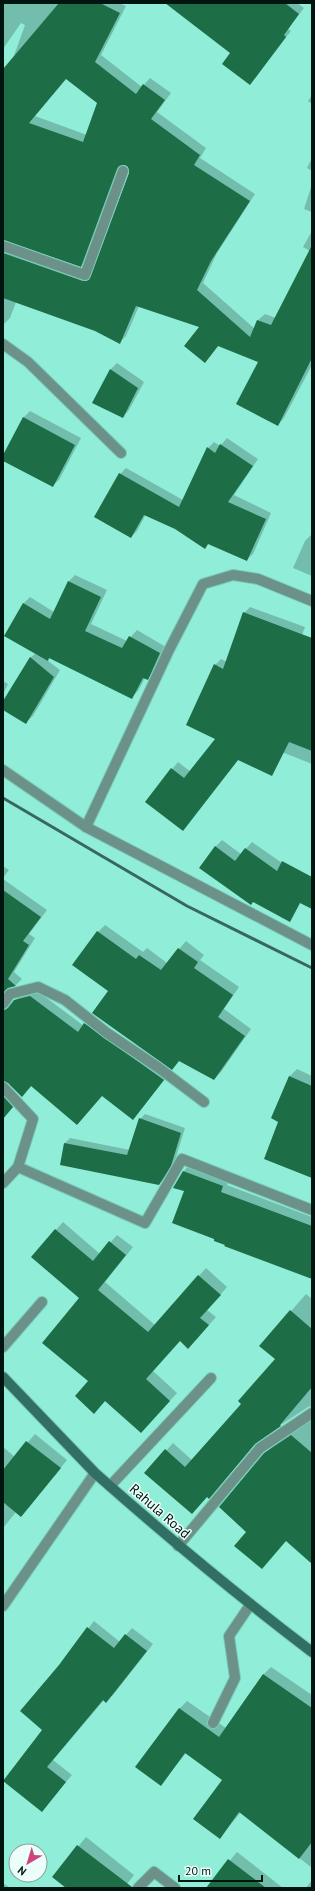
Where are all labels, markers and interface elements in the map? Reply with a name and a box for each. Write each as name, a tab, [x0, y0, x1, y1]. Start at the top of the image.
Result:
street label: Rahula Road	[126, 1480, 194, 1542]
north arrow	[8, 1843, 48, 1883]
scale bar	[179, 1857, 262, 1883]
text: N	[15, 1863, 29, 1879]
text: 20 m	[185, 1863, 211, 1878]

